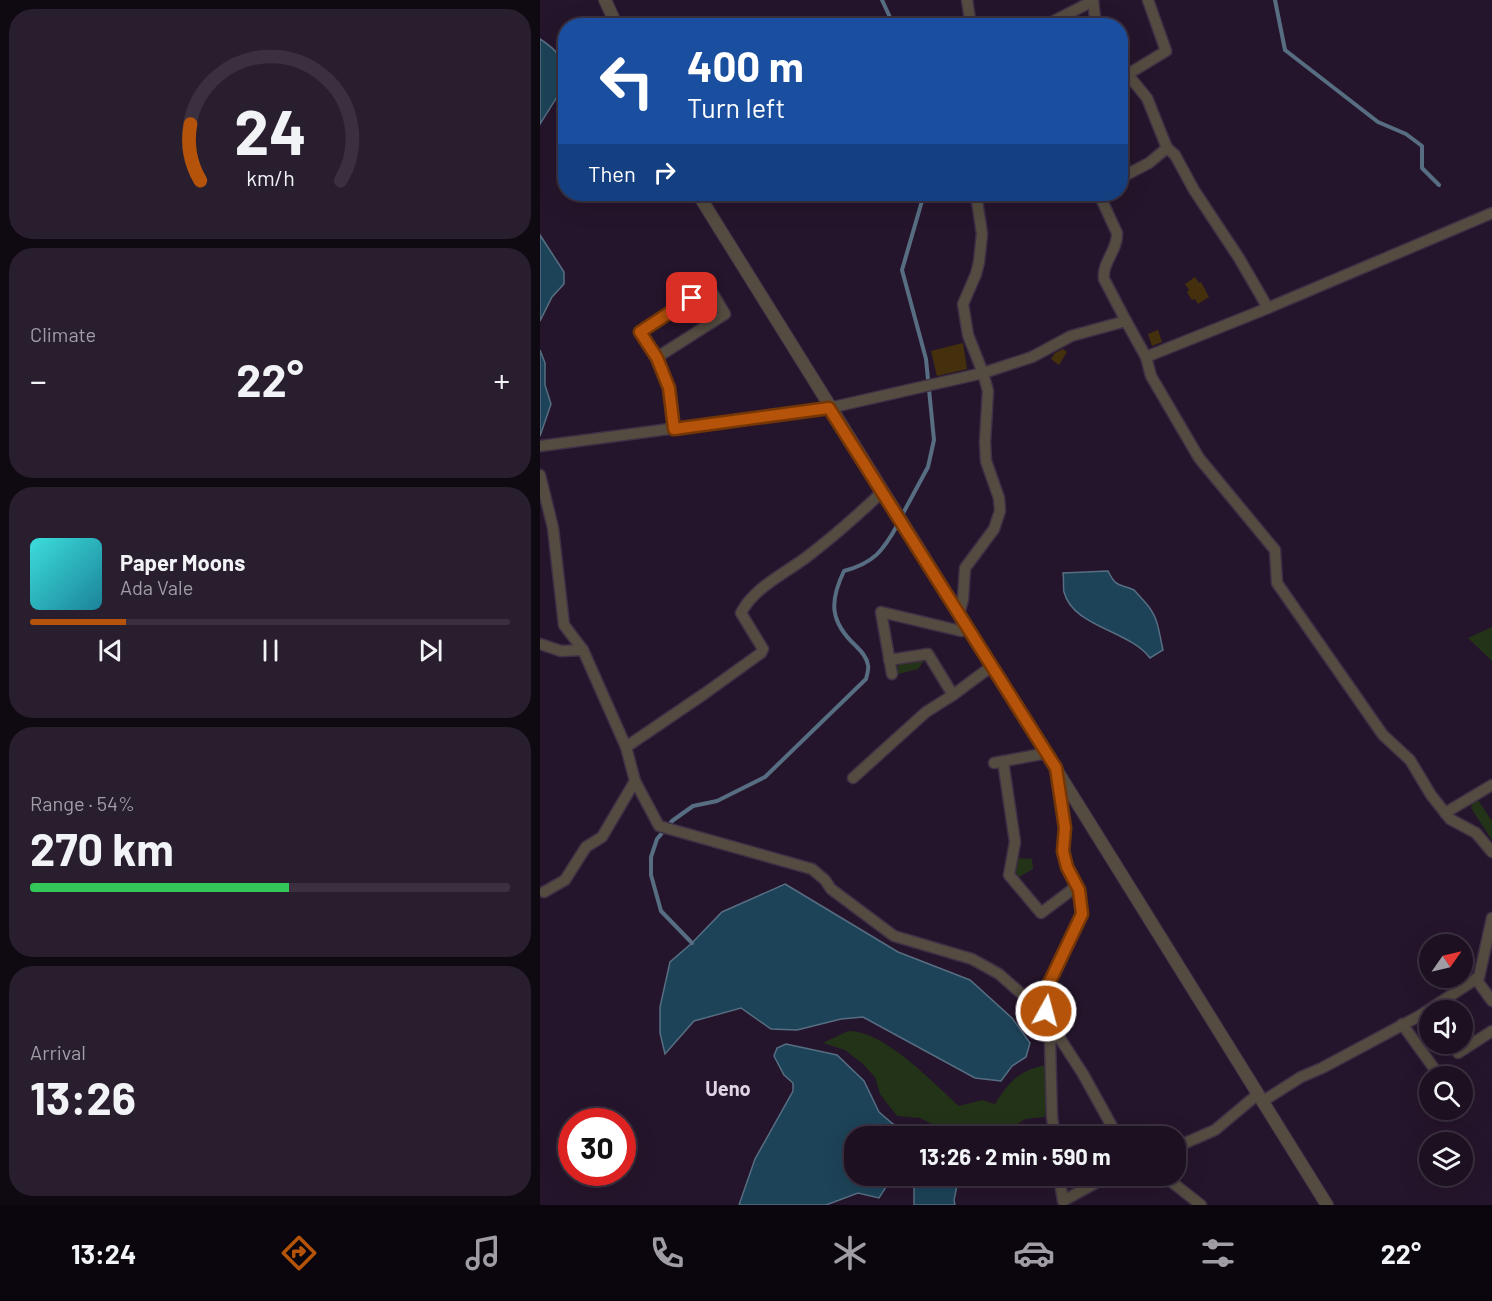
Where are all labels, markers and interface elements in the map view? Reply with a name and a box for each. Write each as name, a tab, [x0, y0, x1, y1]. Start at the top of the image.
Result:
text: 400 m	[687, 40, 804, 90]
icon: left	[588, 42, 666, 120]
text: Turn left	[687, 91, 785, 123]
text: 24	[234, 93, 306, 167]
icon: right	[648, 156, 681, 189]
text: Then	[588, 160, 636, 186]
text: km/h	[246, 165, 294, 190]
pin	[666, 272, 717, 323]
icon: arrive	[675, 281, 708, 314]
text: Climate	[30, 322, 96, 346]
text: 22°	[236, 352, 304, 406]
text: −	[30, 360, 47, 400]
text: +	[493, 360, 510, 400]
text: Paper Moons	[120, 549, 245, 575]
text: Ada Vale	[120, 575, 193, 599]
icon: previous	[94, 634, 127, 667]
icon: pause	[254, 634, 287, 667]
icon: next	[414, 634, 447, 667]
text: Range · 54%	[30, 791, 135, 815]
text: 270 km	[30, 821, 174, 875]
north arrow	[1419, 934, 1473, 988]
map controls	[1419, 934, 1473, 1186]
position arrow	[1014, 979, 1078, 1043]
button: sound	[1419, 1000, 1473, 1054]
text: Arrival	[30, 1040, 86, 1064]
button: search	[1419, 1066, 1473, 1120]
text: 13:26	[30, 1070, 136, 1124]
district label: Ueno	[705, 1076, 751, 1100]
speed limit sign: 30	[558, 1108, 636, 1186]
button: layers	[1419, 1132, 1473, 1186]
text: 13:26 · 2 min · 590 m	[919, 1143, 1111, 1169]
icon: directions	[278, 1232, 320, 1274]
icon: music	[462, 1232, 504, 1274]
icon: phone	[646, 1232, 688, 1274]
icon: climate	[829, 1232, 871, 1274]
icon: car	[1013, 1232, 1055, 1274]
icon: filters	[1197, 1232, 1239, 1274]
text: 13:24	[71, 1237, 136, 1269]
text: 22°	[1381, 1237, 1421, 1269]

